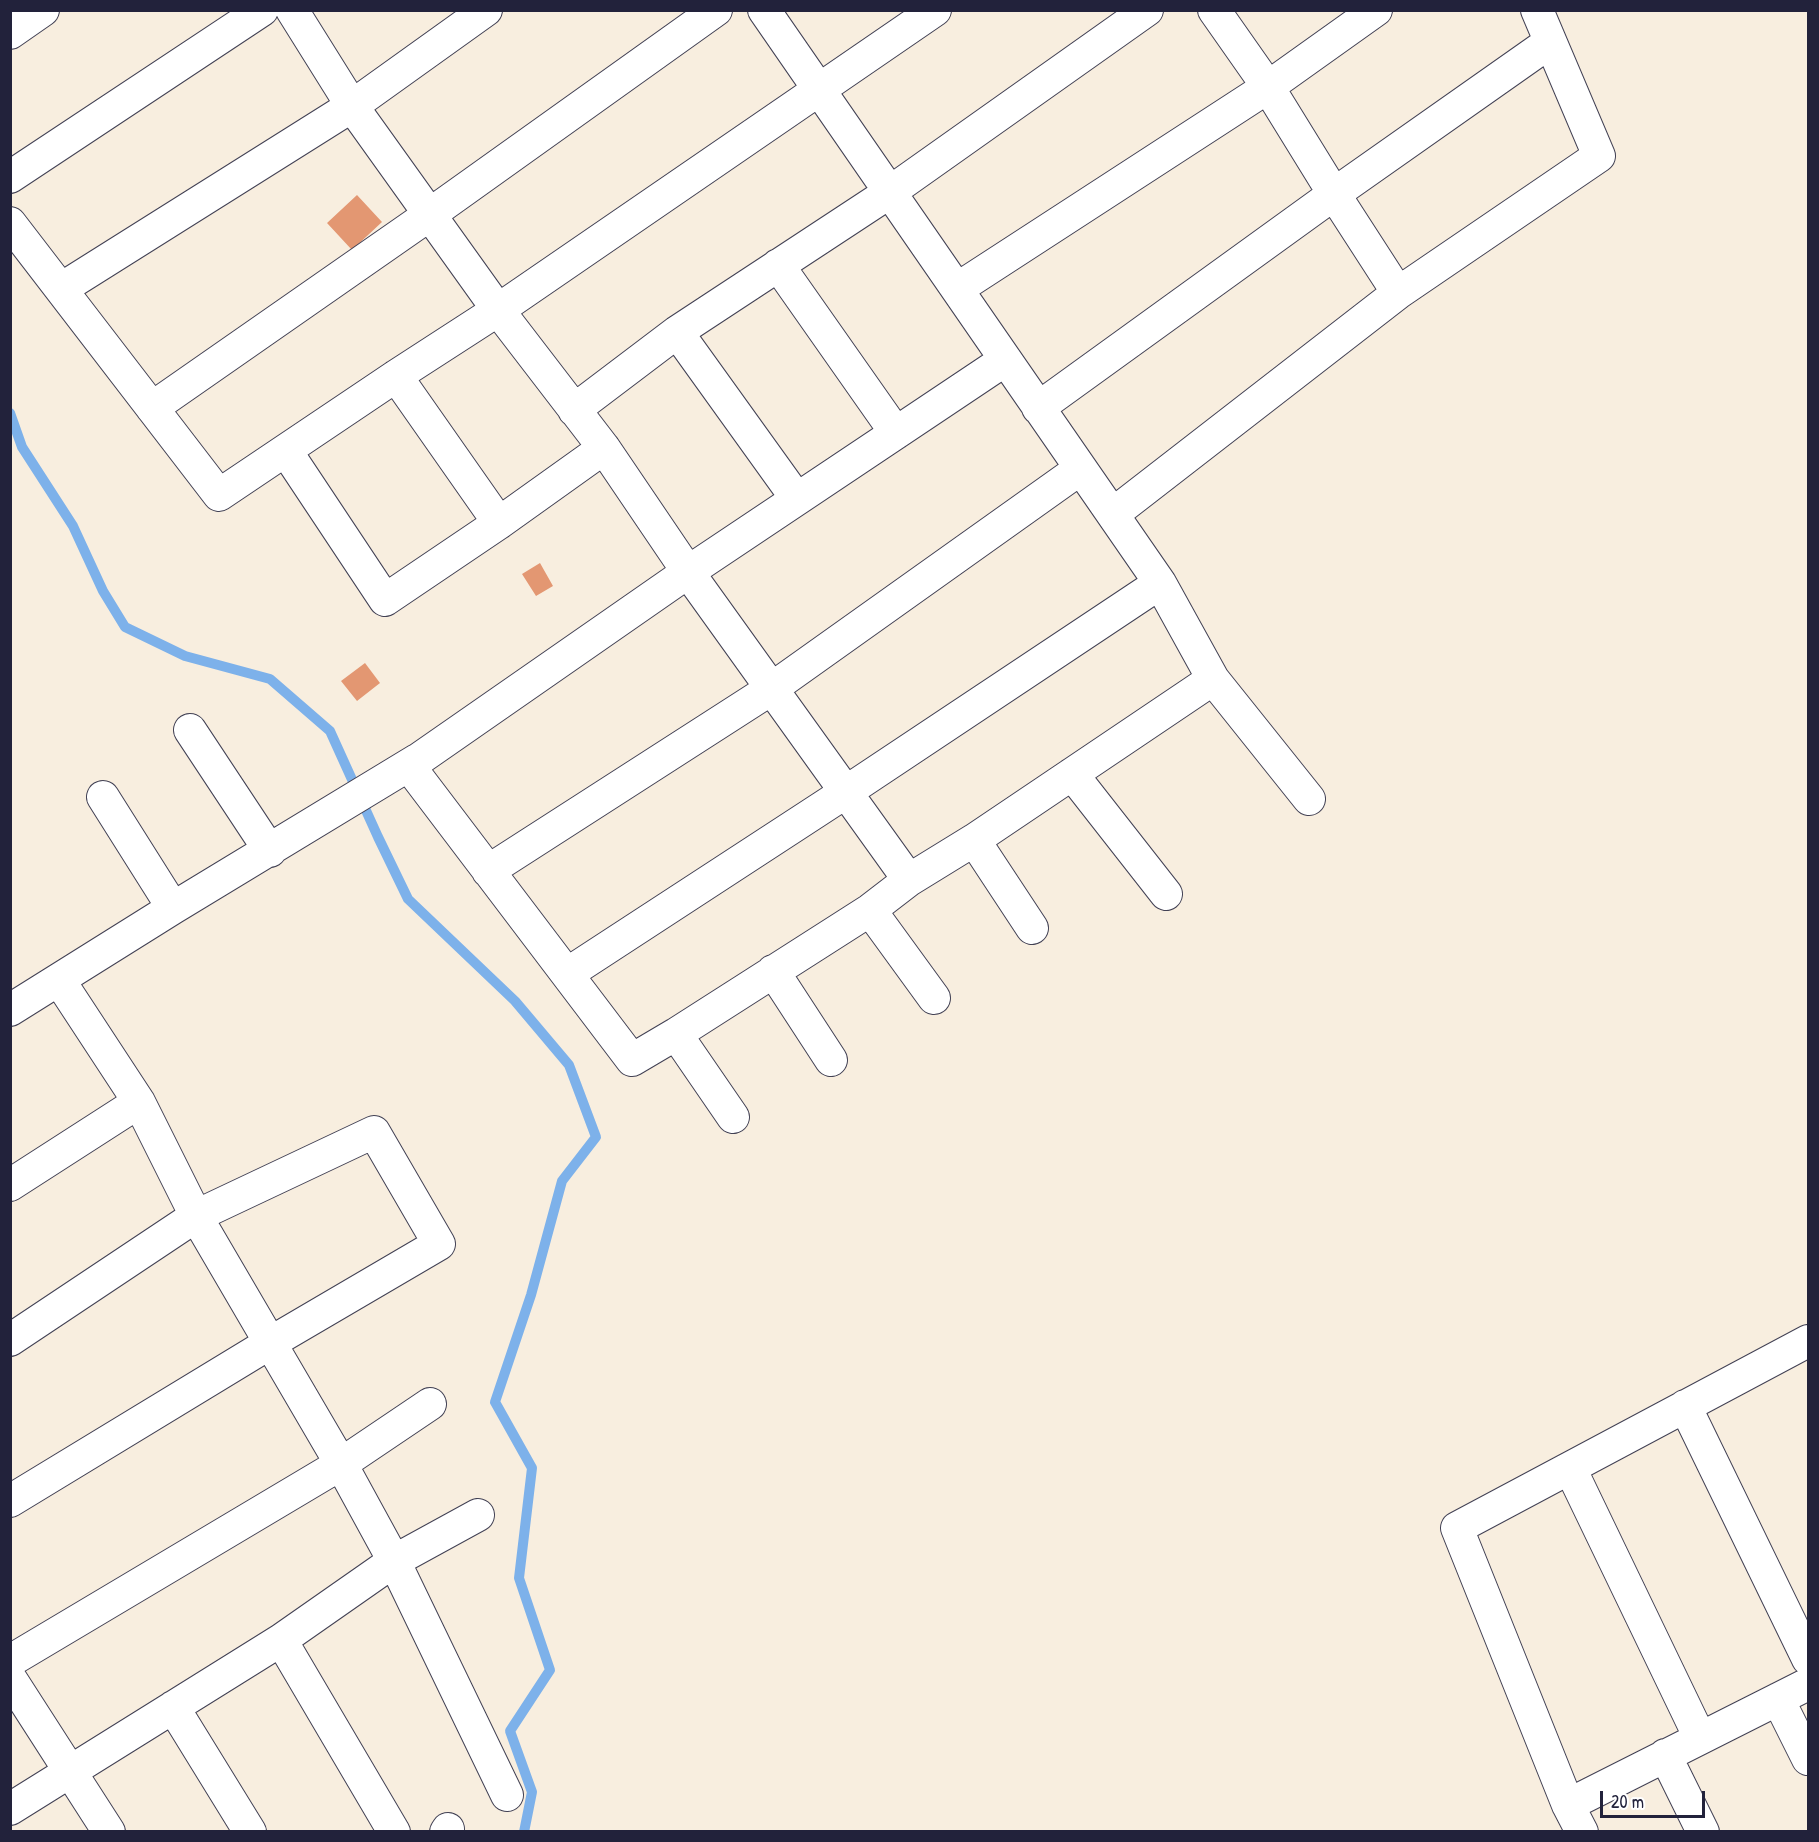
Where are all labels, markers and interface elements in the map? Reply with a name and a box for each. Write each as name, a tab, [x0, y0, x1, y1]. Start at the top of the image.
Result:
scale bar	[1603, 1779, 1708, 1817]
text: 20 m	[1611, 1789, 1644, 1814]

